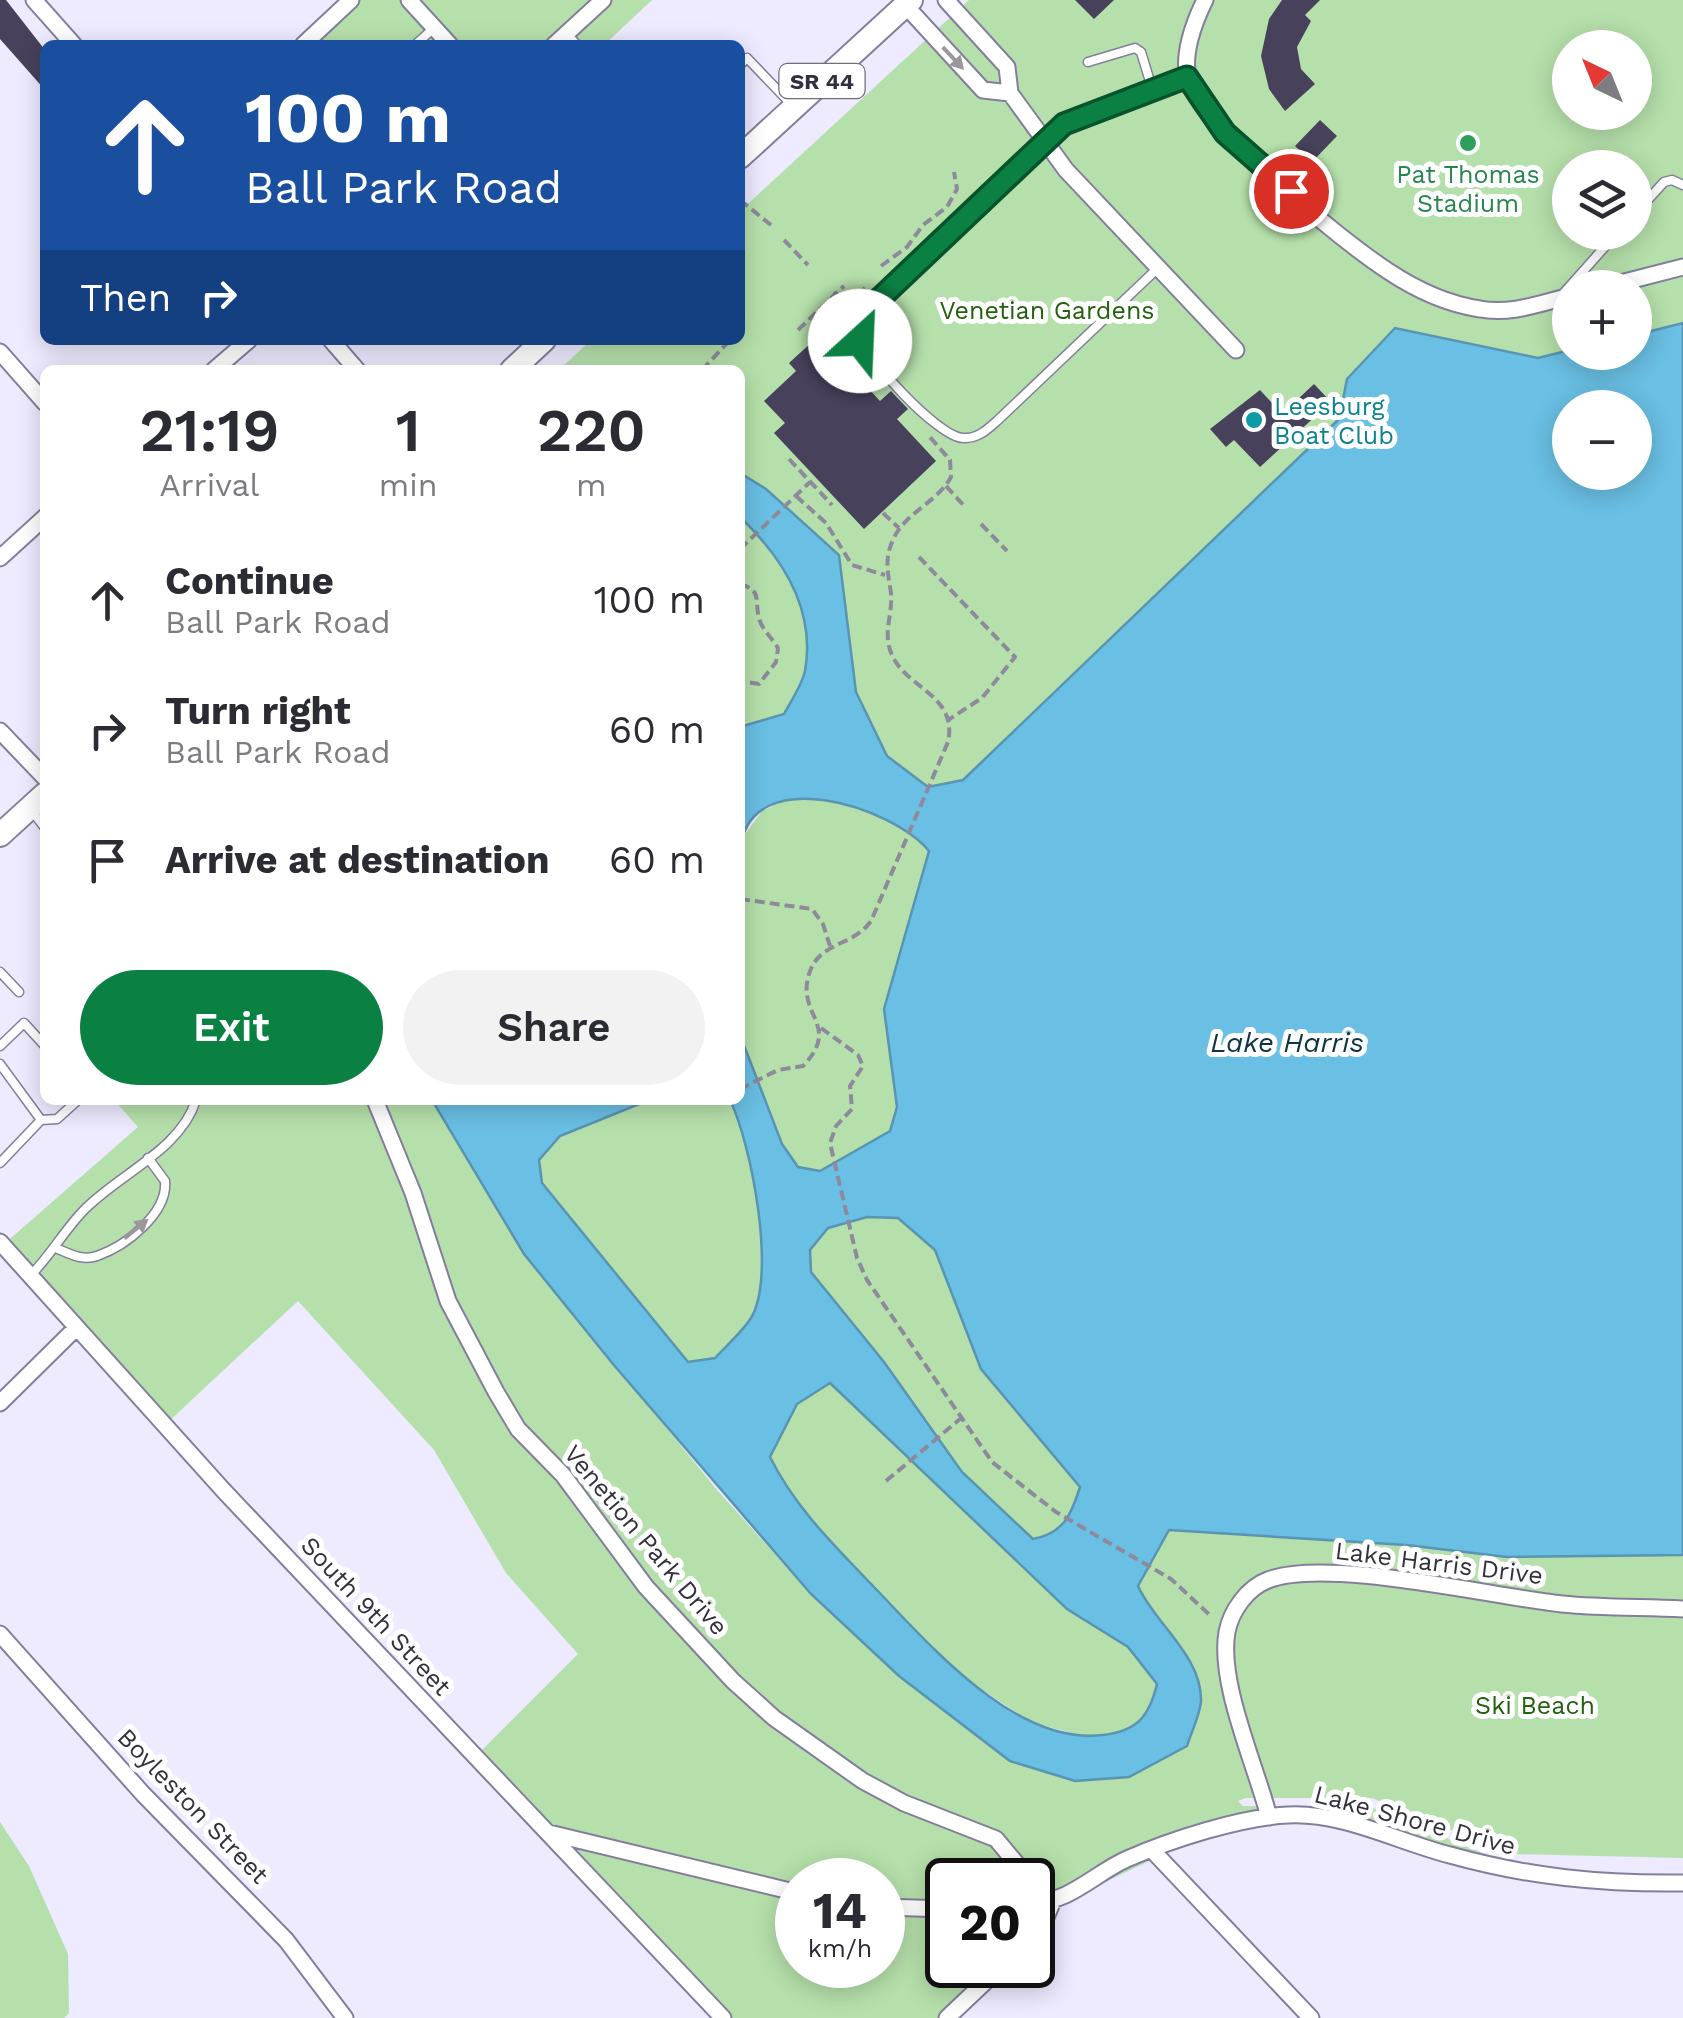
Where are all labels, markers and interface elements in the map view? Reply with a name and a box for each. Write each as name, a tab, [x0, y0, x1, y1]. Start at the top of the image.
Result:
north arrow	[1552, 30, 1652, 130]
map controls	[1552, 30, 1652, 490]
one-way arrow	[941, 45, 964, 69]
road number: SR 44	[780, 64, 864, 98]
text: 100 m	[245, 77, 451, 159]
icon: ahead	[80, 80, 210, 210]
marker: Pat Thomas Stadium	[1457, 132, 1479, 154]
pin	[1249, 149, 1334, 234]
button: layers	[1552, 150, 1652, 250]
place label: Pat Thomas Stadium	[1396, 160, 1540, 218]
text: Ball Park Road	[245, 161, 562, 214]
icon: arrive	[1264, 164, 1319, 219]
icon: right	[191, 270, 246, 325]
button: +	[1552, 270, 1652, 370]
text: Then	[80, 276, 171, 320]
position arrow	[808, 289, 912, 393]
park label: Venetian Gardens	[939, 296, 1155, 325]
button: −	[1552, 390, 1652, 490]
place label: Leesburg Boat Club	[1274, 392, 1394, 450]
text: 21:19	[139, 395, 280, 466]
text: 1	[396, 395, 421, 466]
text: 220	[537, 395, 646, 466]
marker: Leesburg Boat Club	[1243, 409, 1265, 431]
text: Arrival	[159, 466, 259, 504]
text: min	[379, 466, 438, 504]
text: m	[576, 466, 607, 504]
text: Continue	[165, 559, 334, 603]
icon: ahead	[80, 573, 135, 628]
text: 100 m	[594, 578, 705, 622]
text: Ball Park Road	[165, 603, 391, 641]
text: Turn right	[165, 689, 351, 733]
icon: right	[80, 703, 135, 758]
text: 60 m	[609, 708, 705, 752]
text: Ball Park Road	[165, 733, 391, 771]
icon: arrive	[80, 833, 135, 888]
text: Arrive at destination	[165, 838, 550, 882]
text: 60 m	[609, 838, 705, 882]
button: Exit	[80, 970, 383, 1085]
button: Share	[403, 970, 705, 1085]
water label: Lake Harris	[1210, 1026, 1364, 1059]
one-way arrow	[123, 1219, 148, 1240]
street label: Venetion Park Drive	[558, 1439, 734, 1641]
street label: South 9th Street	[295, 1531, 457, 1702]
street label: Lake Harris Drive	[1333, 1536, 1545, 1590]
park label: Ski Beach	[1475, 1691, 1595, 1720]
street label: Boyleston Street	[112, 1723, 275, 1890]
street label: Lake Shore Drive	[1311, 1779, 1519, 1861]
speed limit sign: 20	[925, 1858, 1055, 1988]
text: 14	[813, 1881, 867, 1940]
text: km/h	[808, 1934, 872, 1963]

